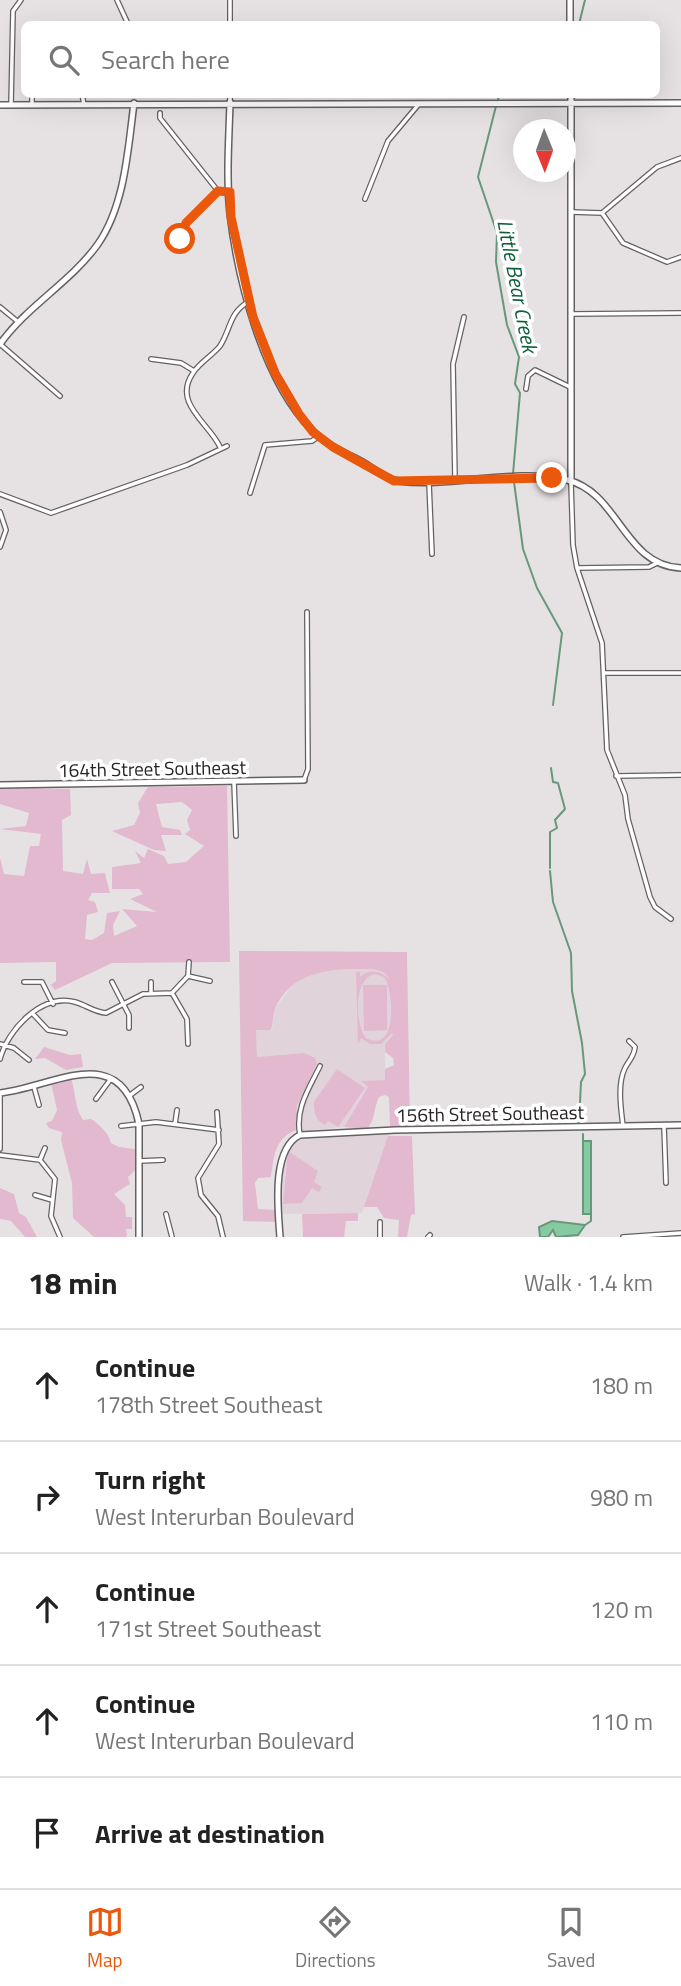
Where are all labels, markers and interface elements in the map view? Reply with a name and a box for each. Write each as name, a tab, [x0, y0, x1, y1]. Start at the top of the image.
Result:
search box	[21, 21, 660, 98]
text: Search here	[101, 40, 230, 79]
icon: search	[45, 41, 83, 79]
north arrow	[513, 119, 576, 182]
water label: Little Bear Creek	[489, 217, 547, 358]
route start	[164, 223, 195, 254]
route end	[536, 462, 567, 493]
street label: 164th Street Southeast	[58, 752, 247, 784]
street label: 156th Street Southeast	[396, 1097, 585, 1129]
text: 18 min	[28, 1260, 118, 1306]
text: Walk · 1.4 km	[524, 1265, 653, 1300]
text: Continue	[95, 1348, 195, 1387]
icon: ahead	[28, 1366, 66, 1404]
text: 180 m	[590, 1368, 653, 1403]
text: 178th Street Southeast	[95, 1387, 323, 1422]
text: Turn right	[95, 1460, 206, 1499]
icon: right	[28, 1478, 66, 1516]
text: 980 m	[590, 1480, 653, 1515]
text: West Interurban Boulevard	[95, 1499, 355, 1534]
text: Continue	[95, 1572, 195, 1611]
icon: ahead	[28, 1590, 66, 1628]
text: 120 m	[590, 1592, 653, 1627]
text: 171st Street Southeast	[95, 1611, 321, 1646]
text: Continue	[95, 1684, 195, 1723]
icon: ahead	[28, 1702, 66, 1740]
text: 110 m	[590, 1704, 653, 1739]
text: West Interurban Boulevard	[95, 1723, 355, 1758]
icon: arrive	[28, 1814, 66, 1852]
text: Arrive at destination	[95, 1814, 325, 1853]
tab: Map	[86, 1903, 124, 1974]
tab: Directions	[295, 1903, 376, 1974]
tab: Saved	[547, 1903, 595, 1974]

